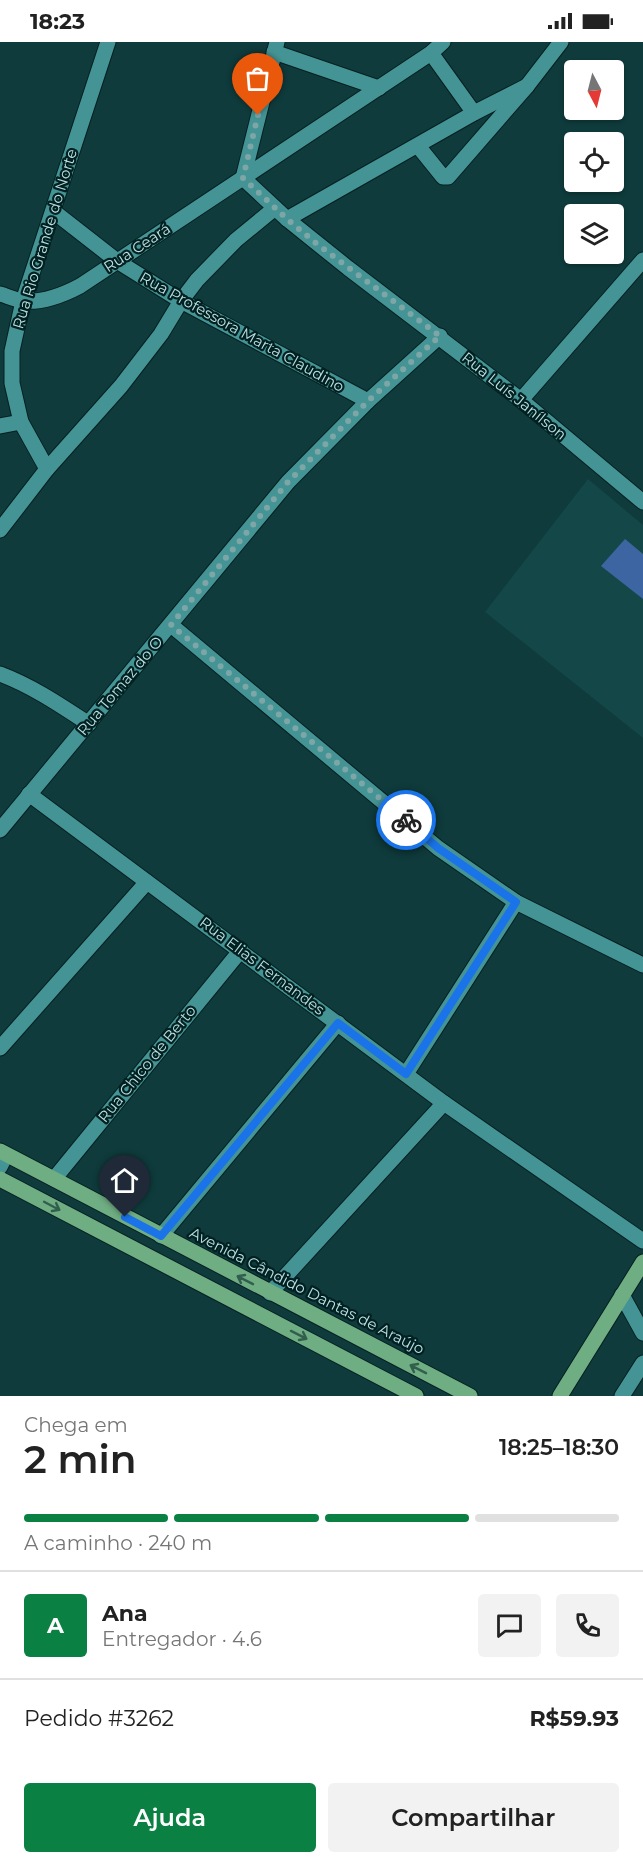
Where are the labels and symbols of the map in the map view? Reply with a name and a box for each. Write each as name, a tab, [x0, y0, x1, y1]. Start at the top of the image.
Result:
pin	[232, 53, 283, 115]
north arrow	[564, 60, 624, 120]
street label: Rua Rio Grande do Norte	[8, 147, 81, 331]
street label: Rua Ceará	[100, 219, 174, 276]
street label: Rua Professora Marta Claudino	[137, 267, 348, 396]
street label: Rua Luís Janílson	[458, 348, 571, 444]
street label: Rua Tomaz do O	[73, 632, 167, 739]
courier	[376, 790, 436, 850]
street label: Rua Elias Fernandes	[196, 912, 329, 1019]
street label: Rua Chico de Berto	[94, 1001, 200, 1126]
pin	[99, 1155, 150, 1217]
one-way arrow	[42, 1201, 60, 1213]
street label: Avenida Cândido Dantas de Araújo	[187, 1223, 428, 1358]
one-way arrow	[237, 1274, 254, 1286]
one-way arrow	[290, 1330, 308, 1341]
one-way arrow	[410, 1363, 428, 1374]

